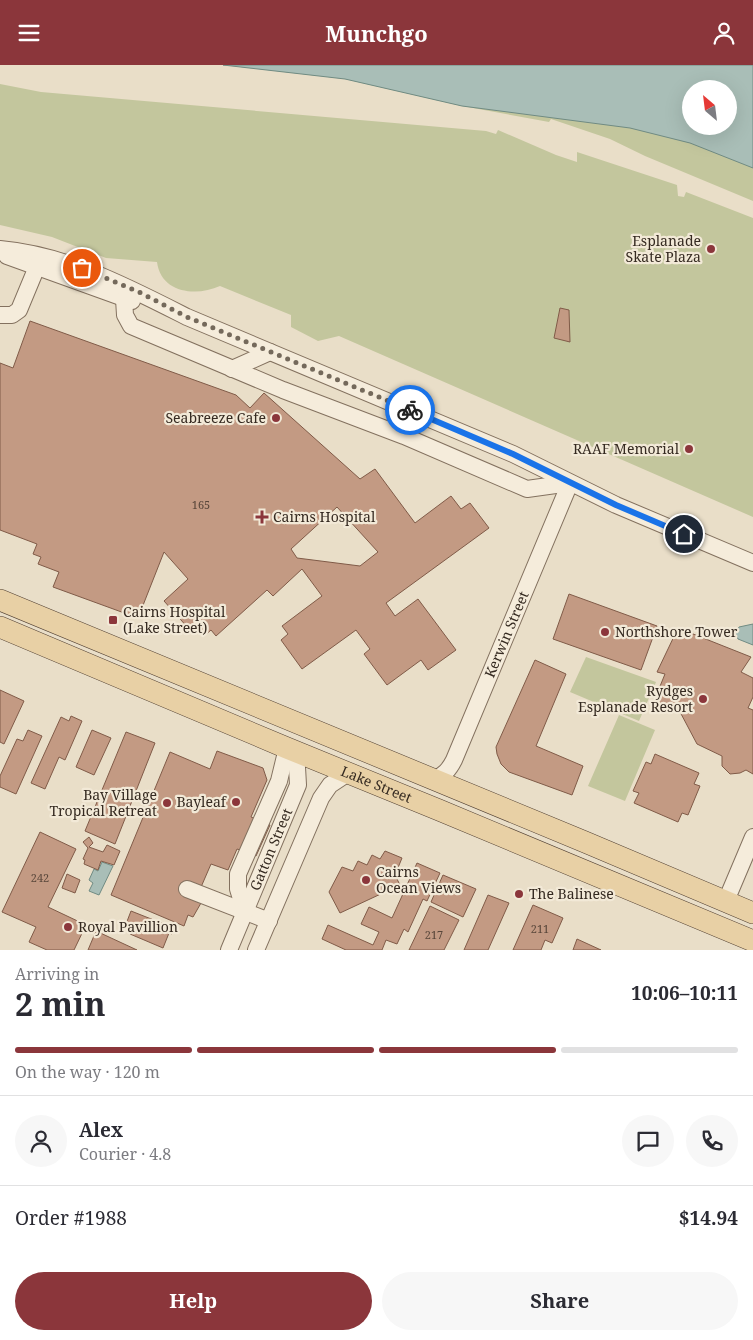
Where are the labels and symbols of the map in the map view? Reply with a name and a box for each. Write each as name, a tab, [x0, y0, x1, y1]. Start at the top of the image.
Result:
north arrow	[682, 80, 738, 135]
place label: Esplanade Skate Plaza	[626, 231, 701, 266]
marker: Esplanade Skate Plaza	[705, 243, 717, 255]
pin	[61, 247, 103, 289]
courier	[385, 385, 435, 435]
place label: Seabreeze Cafe	[165, 408, 266, 427]
marker: Seabreeze Cafe	[270, 412, 282, 424]
place label: RAAF Memorial	[573, 439, 680, 458]
marker: RAAF Memorial	[683, 443, 695, 455]
house number: 165	[192, 497, 210, 512]
place label: Cairns Hospital	[273, 507, 376, 526]
marker: Cairns Hospital	[255, 510, 269, 524]
pin	[663, 513, 705, 555]
street label: Kerwin Street	[480, 588, 533, 680]
place label: Cairns Hospital (Lake Street)	[123, 602, 226, 637]
marker: Cairns Hospital (Lake Street)	[107, 614, 119, 626]
place label: Northshore Tower	[615, 622, 738, 641]
marker: Northshore Tower	[599, 626, 611, 638]
place label: Rydges Esplanade Resort	[578, 681, 693, 716]
marker: Rydges Esplanade Resort	[697, 693, 709, 705]
street label: Lake Street	[338, 761, 415, 807]
place label: Bay Village Tropical Retreat	[49, 785, 157, 820]
place label: Bayleaf	[176, 792, 228, 811]
marker: Bayleaf	[230, 796, 242, 808]
marker: Bay Village Tropical Retreat	[161, 797, 173, 809]
street label: Gatton Street	[245, 805, 296, 893]
place label: Cairns Ocean Views	[376, 862, 461, 897]
house number: 242	[31, 870, 49, 885]
marker: Cairns Ocean Views	[360, 874, 372, 886]
place label: The Balinese	[529, 884, 614, 903]
marker: The Balinese	[513, 888, 525, 900]
place label: Royal Pavillion	[78, 917, 178, 936]
marker: Royal Pavillion	[62, 921, 74, 933]
house number: 211	[531, 921, 549, 936]
house number: 217	[425, 927, 443, 942]

